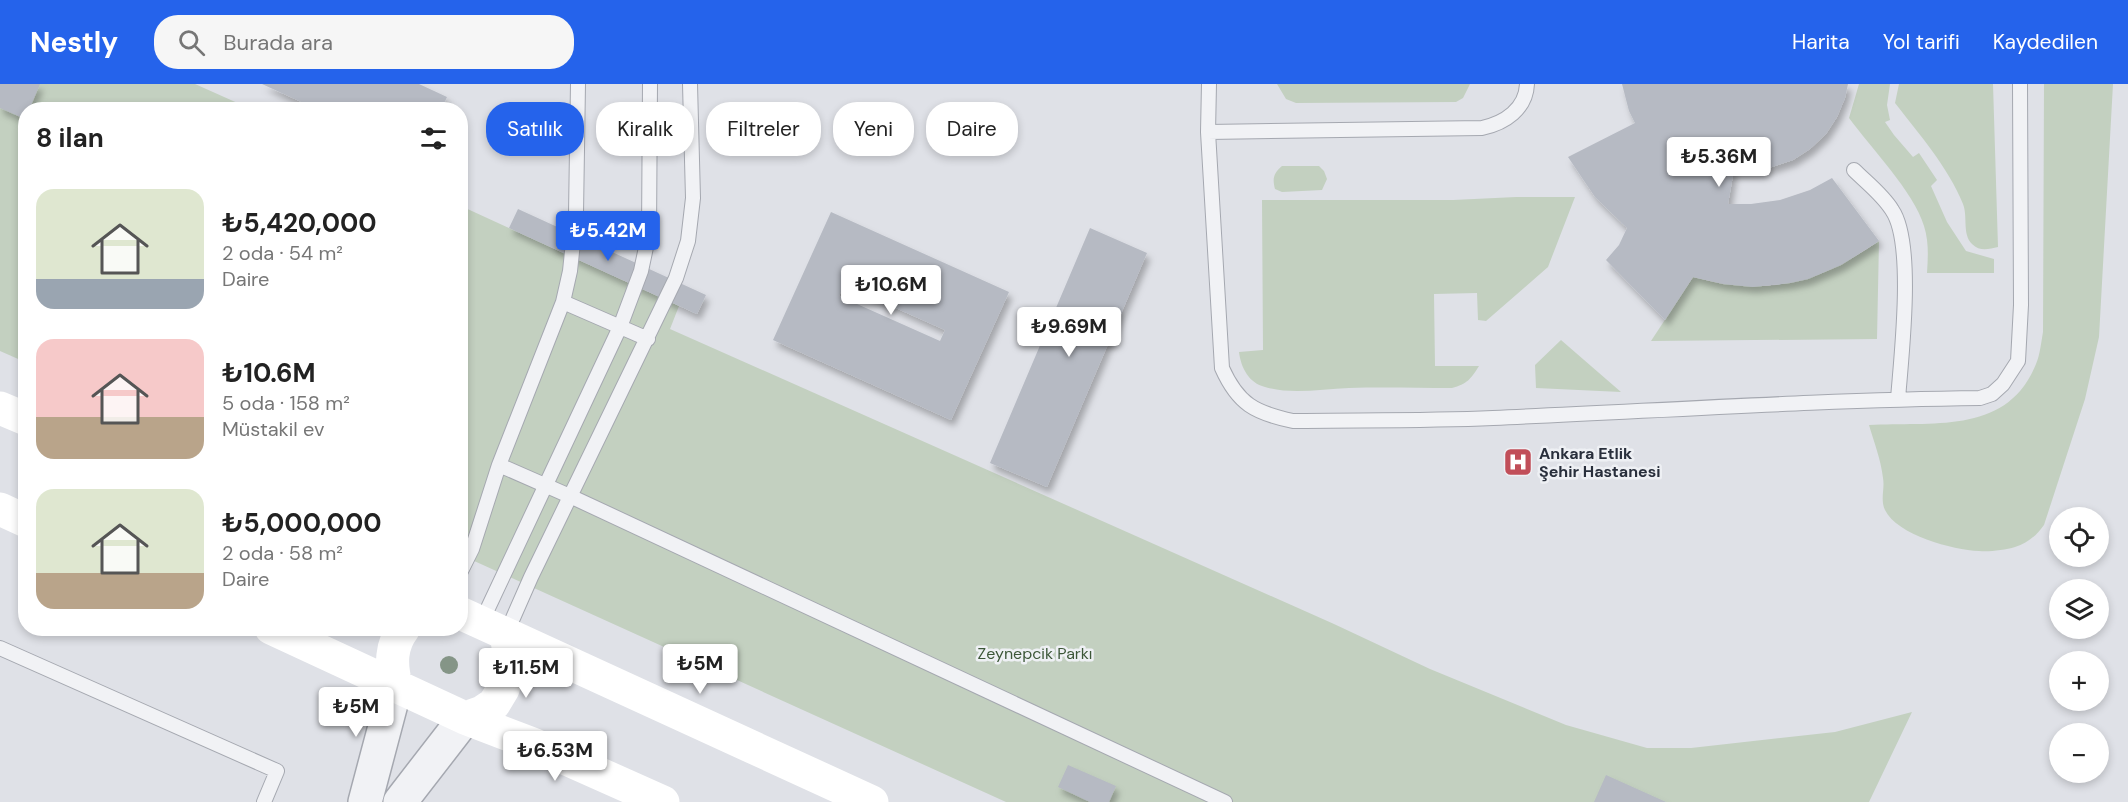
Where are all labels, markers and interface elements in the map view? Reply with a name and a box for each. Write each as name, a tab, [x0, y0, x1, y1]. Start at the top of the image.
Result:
search box	[154, 15, 574, 69]
text: Nestly	[30, 24, 118, 61]
icon: search	[175, 26, 208, 59]
text: Burada ara	[223, 28, 333, 57]
text: Harita	[1792, 28, 1850, 56]
text: Yol tarifi	[1883, 28, 1960, 56]
text: Kaydedilen	[1993, 28, 2098, 56]
chip: Satılık	[486, 102, 584, 156]
chip: Kiralık	[596, 102, 694, 156]
chip: Filtreler	[706, 102, 821, 156]
chip: Yeni	[833, 102, 914, 156]
chip: Daire	[926, 102, 1018, 156]
text: 8 ilan	[36, 121, 104, 155]
icon: filters	[417, 122, 450, 155]
pin: ₺5.36M	[1670, 137, 1768, 188]
text: ₺5.36M	[1681, 143, 1757, 169]
text: ₺5,420,000	[222, 206, 377, 240]
pin: ₺5.42M	[559, 211, 657, 262]
icon: home	[84, 213, 156, 285]
text: ₺5.42M	[570, 217, 646, 243]
text: 2 oda · 54 m²	[222, 240, 343, 266]
pin: ₺10.6M	[842, 265, 940, 316]
text: Daire	[222, 266, 269, 292]
text: ₺10.6M	[855, 271, 927, 297]
pin: ₺9.69M	[1020, 307, 1118, 358]
text: ₺9.69M	[1031, 313, 1107, 339]
text: ₺10.6M	[222, 356, 316, 390]
icon: home	[84, 363, 156, 435]
text: 5 oda · 158 m²	[222, 390, 350, 416]
text: Müstakil ev	[222, 416, 324, 442]
place label: Ankara Etlik Şehir Hastanesi	[1539, 443, 1660, 482]
hospital icon: Ankara Etlik Şehir Hastanesi	[1502, 446, 1534, 478]
text: ₺5,000,000	[222, 506, 381, 540]
map controls	[2049, 507, 2109, 783]
button: locate	[2049, 507, 2109, 567]
icon: home	[84, 513, 156, 585]
text: 2 oda · 58 m²	[222, 540, 343, 566]
text: Daire	[222, 566, 269, 592]
button: layers	[2049, 579, 2109, 639]
park label: Zeynepcik Parkı	[978, 643, 1092, 664]
pin: ₺5M	[671, 644, 729, 695]
pin: ₺11.5M	[477, 648, 575, 699]
text: ₺5M	[677, 650, 723, 676]
button: +	[2049, 651, 2109, 711]
text: ₺11.5M	[493, 654, 559, 680]
pin: ₺5M	[327, 687, 385, 738]
text: ₺5M	[333, 693, 379, 719]
button: −	[2049, 723, 2109, 783]
pin: ₺6.53M	[506, 731, 604, 782]
text: ₺6.53M	[517, 737, 593, 763]

